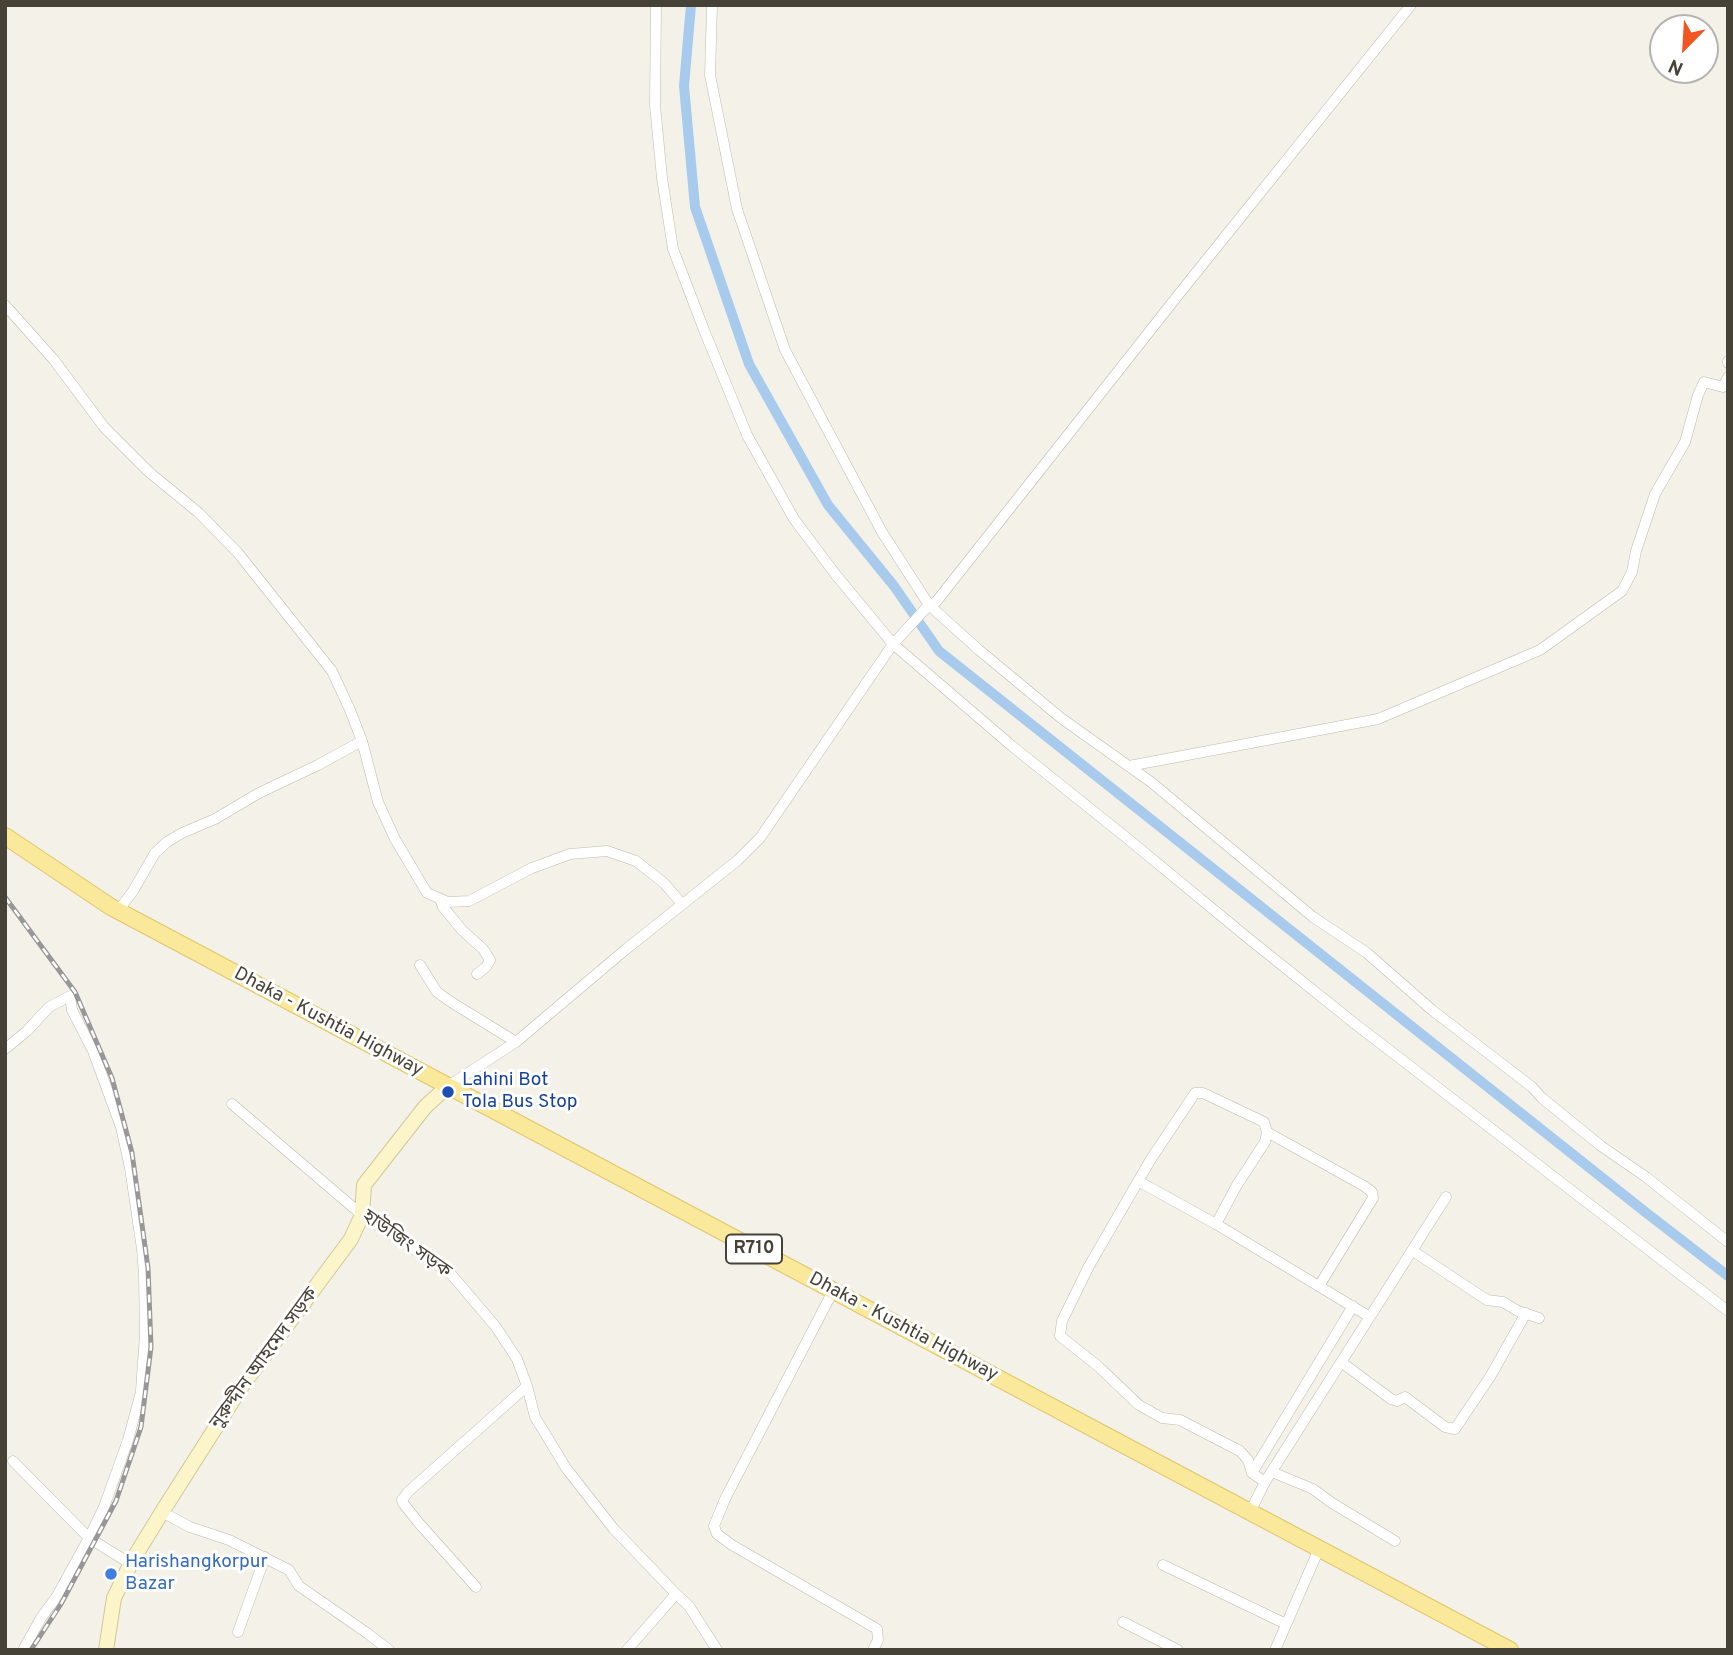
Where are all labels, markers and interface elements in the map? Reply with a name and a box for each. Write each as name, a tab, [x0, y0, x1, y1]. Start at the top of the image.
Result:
north arrow	[1649, 14, 1719, 84]
text: N	[1665, 53, 1687, 80]
street label: Dhaka - Kushtia Highway	[229, 963, 427, 1083]
place label: Lahini Bot Tola Bus Stop	[462, 1070, 577, 1114]
marker: Lahini Bot Tola Bus Stop	[440, 1084, 456, 1100]
street label: হাউজিং সড়ক	[357, 1206, 455, 1284]
road number: R710	[726, 1234, 782, 1264]
street label: Dhaka - Kushtia Highway	[804, 1268, 1002, 1388]
street label: নুরুদ্দীন আহমেদ সড়ক	[206, 1284, 324, 1434]
place label: Harishangkorpur Bazar	[125, 1552, 268, 1596]
marker: Harishangkorpur Bazar	[103, 1566, 119, 1582]

